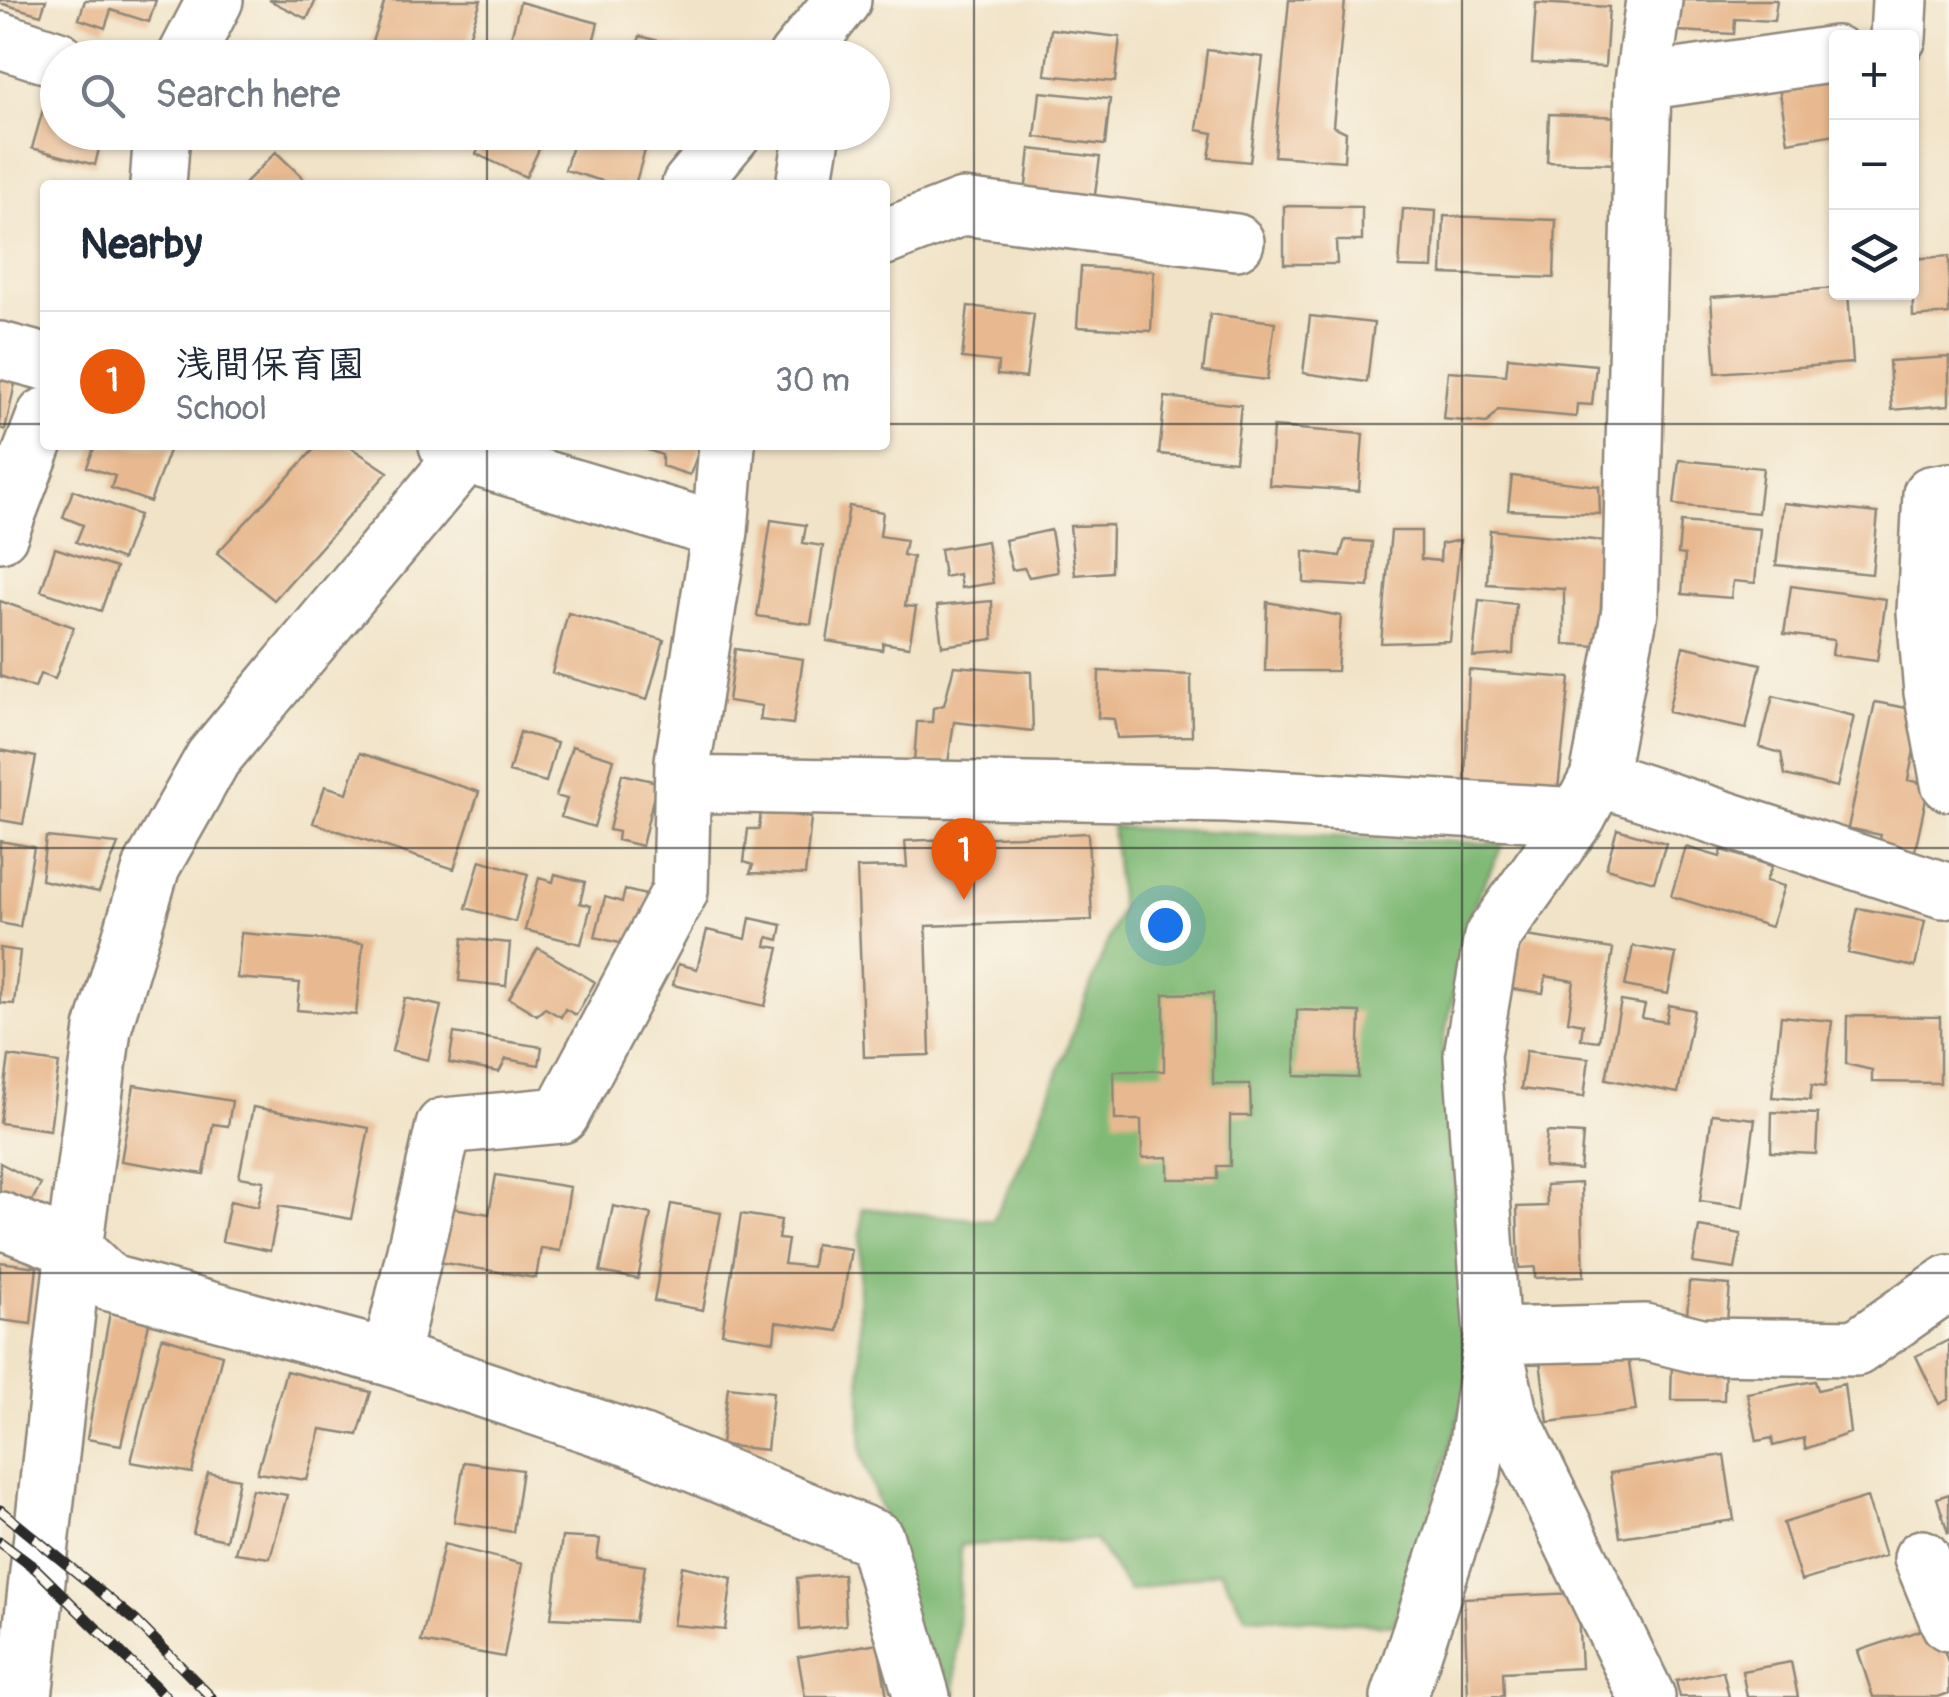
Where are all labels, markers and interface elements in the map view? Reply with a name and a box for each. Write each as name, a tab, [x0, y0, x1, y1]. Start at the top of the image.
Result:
map controls	[1829, 30, 1919, 300]
button: +	[1829, 30, 1919, 120]
search box	[40, 40, 890, 150]
icon: search	[75, 68, 130, 123]
text: Search here	[155, 71, 341, 119]
button: −	[1829, 120, 1919, 210]
button: layers	[1829, 210, 1919, 300]
text: Nearby	[80, 219, 202, 271]
text: 浅間保育園	[175, 341, 365, 389]
text: 1	[106, 361, 119, 401]
text: 30 m	[775, 361, 850, 401]
text: School	[175, 389, 267, 429]
pin: 1	[932, 818, 996, 900]
your location	[1140, 900, 1191, 951]

